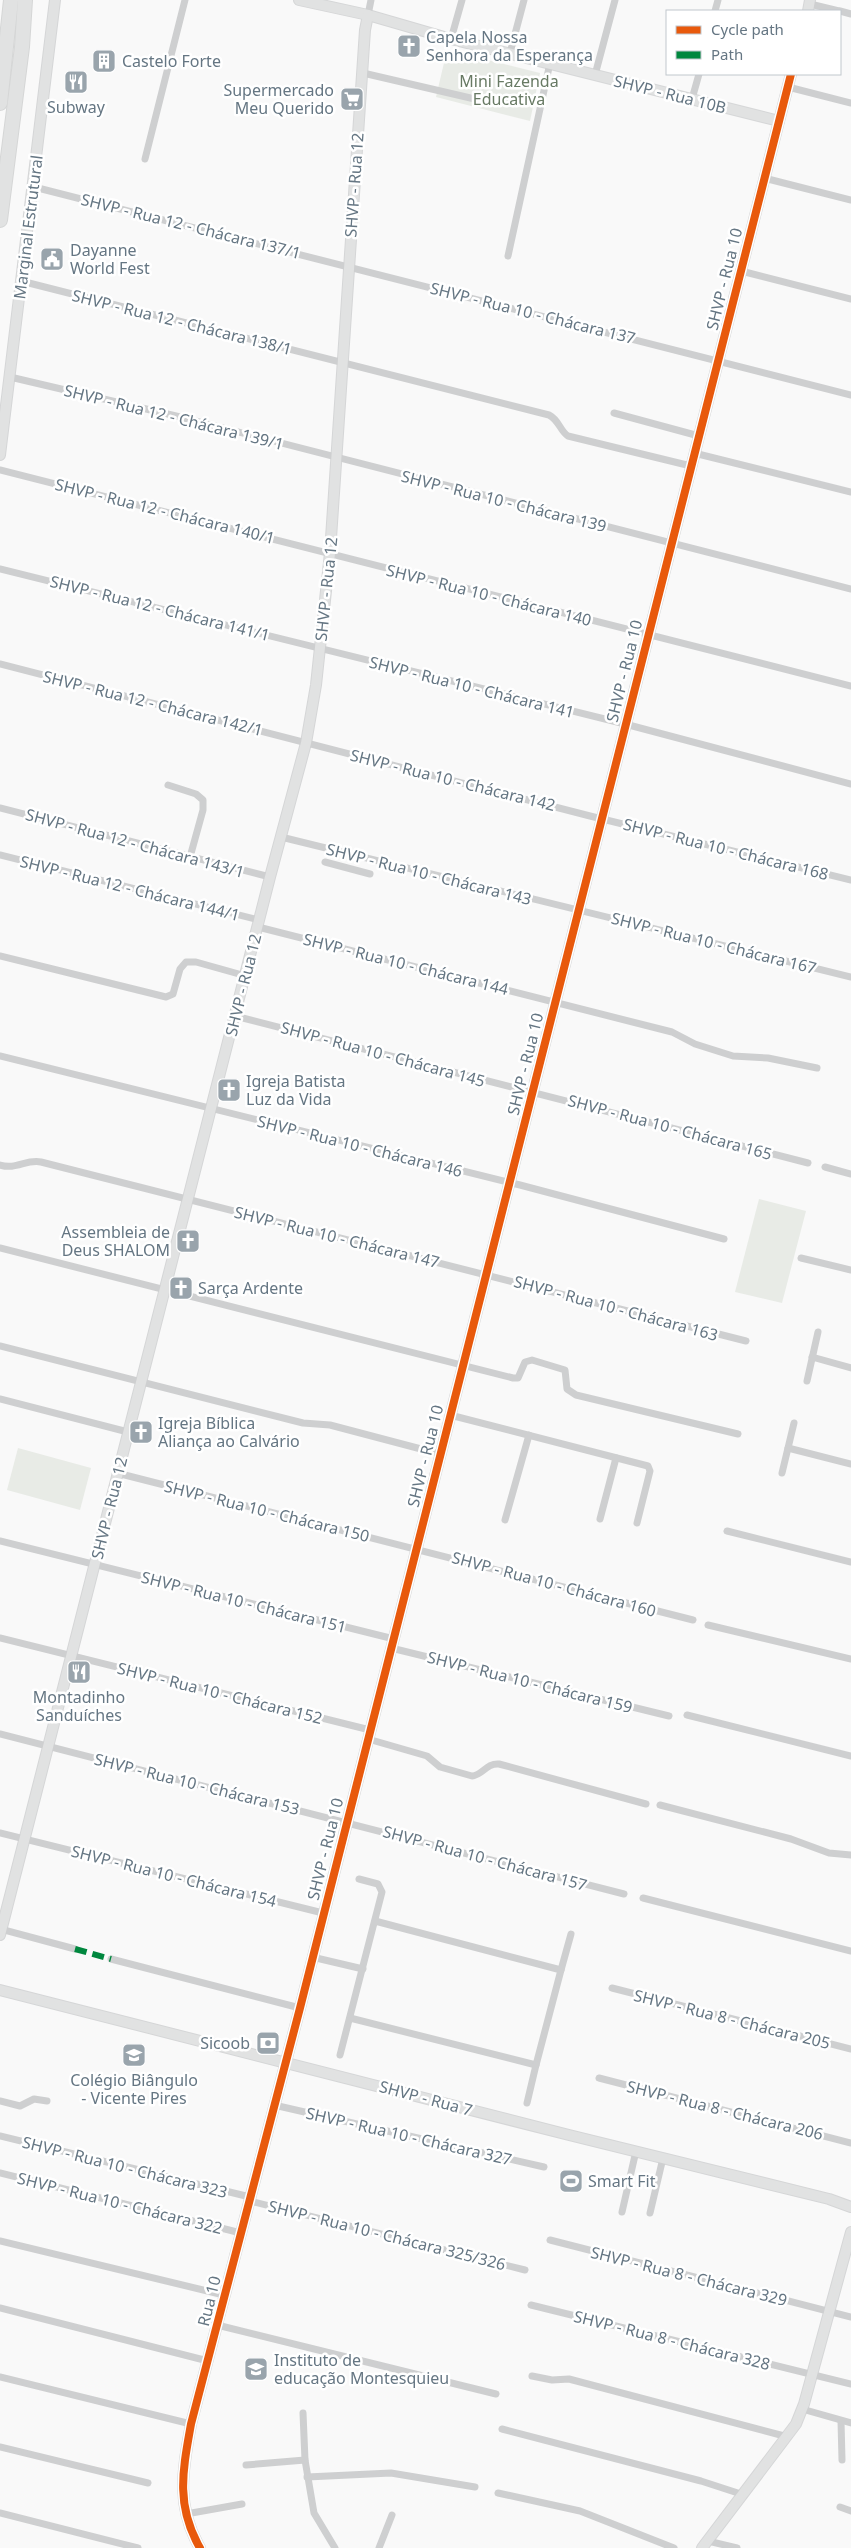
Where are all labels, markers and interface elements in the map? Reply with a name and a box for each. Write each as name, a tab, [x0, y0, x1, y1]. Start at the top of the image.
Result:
legend	[666, 10, 841, 75]
text: Cycle path	[711, 19, 784, 39]
place label: Capela Nossa Senhora da Esperança	[426, 26, 593, 66]
church icon: Capela Nossa Senhora da Esperança	[396, 33, 422, 59]
text: Path	[711, 44, 743, 64]
building icon: Castelo Forte	[91, 48, 117, 74]
place label: Castelo Forte	[122, 50, 221, 72]
restaurant icon: Subway	[63, 69, 89, 95]
street label: SHVP - Rua 10B	[612, 69, 728, 119]
park label: Mini Fazenda Educativa	[459, 70, 559, 110]
place label: Supermercado Meu Querido	[223, 79, 334, 119]
supermarket icon: Supermercado Meu Querido	[339, 86, 365, 112]
place label: Subway	[47, 96, 106, 118]
street label: SHVP - Rua 12	[339, 132, 369, 238]
street label: Marginal Estrutural	[8, 154, 48, 300]
street label: SHVP - Rua 12 - Chácara 137/1	[79, 188, 303, 264]
street label: SHVP - Rua 10	[701, 226, 747, 332]
place label: Dayanne World Fest	[70, 239, 150, 279]
public building icon: Dayanne World Fest	[39, 246, 65, 272]
street label: SHVP - Rua 10 - Chácara 137	[428, 277, 638, 349]
street label: SHVP - Rua 12 - Chácara 138/1	[70, 284, 294, 360]
street label: SHVP - Rua 12 - Chácara 139/1	[62, 379, 286, 455]
street label: SHVP - Rua 10 - Chácara 139	[399, 465, 609, 537]
street label: SHVP - Rua 12 - Chácara 140/1	[53, 473, 277, 549]
street label: SHVP - Rua 12	[310, 536, 342, 642]
street label: SHVP - Rua 10 - Chácara 140	[384, 559, 594, 631]
street label: SHVP - Rua 12 - Chácara 141/1	[48, 570, 272, 646]
street label: SHVP - Rua 10	[601, 618, 647, 724]
street label: SHVP - Rua 10 - Chácara 141	[367, 651, 577, 723]
street label: SHVP - Rua 12 - Chácara 142/1	[41, 665, 265, 741]
street label: SHVP - Rua 10 - Chácara 142	[348, 744, 558, 816]
street label: SHVP - Rua 12 - Chácara 143/1	[23, 803, 247, 883]
street label: SHVP - Rua 10 - Chácara 168	[621, 813, 831, 885]
street label: SHVP - Rua 10 - Chácara 143	[324, 838, 534, 910]
street label: SHVP - Rua 12 - Chácara 144/1	[18, 850, 242, 926]
street label: SHVP - Rua 10 - Chácara 167	[609, 907, 819, 979]
street label: SHVP - Rua 10 - Chácara 144	[301, 928, 511, 1000]
street label: SHVP - Rua 12	[220, 932, 266, 1038]
street label: SHVP - Rua 10	[502, 1011, 548, 1117]
street label: SHVP - Rua 10 - Chácara 145	[278, 1016, 488, 1092]
place label: Igreja Batista Luz da Vida	[246, 1070, 346, 1110]
church icon: Igreja Batista Luz da Vida	[216, 1077, 242, 1103]
street label: SHVP - Rua 10 - Chácara 165	[565, 1089, 775, 1165]
street label: SHVP - Rua 10 - Chácara 146	[255, 1110, 465, 1182]
street label: SHVP - Rua 10 - Chácara 147	[232, 1201, 442, 1273]
place label: Assembleia de Deus SHALOM	[61, 1221, 170, 1261]
church icon: Assembleia de Deus SHALOM	[175, 1228, 201, 1254]
street label: SHVP - Rua 10 - Chácara 163	[511, 1270, 721, 1346]
church icon: Sarça Ardente	[168, 1275, 194, 1301]
place label: Sarça Ardente	[198, 1277, 303, 1299]
street label: SHVP - Rua 10	[402, 1403, 448, 1509]
place label: Igreja Bíblica Aliança ao Calvário	[158, 1412, 300, 1452]
church icon: Igreja Bíblica Aliança ao Calvário	[128, 1419, 154, 1445]
street label: SHVP - Rua 12	[86, 1455, 132, 1561]
street label: SHVP - Rua 10 - Chácara 150	[162, 1475, 372, 1547]
street label: SHVP - Rua 10 - Chácara 160	[449, 1546, 659, 1622]
street label: SHVP - Rua 10 - Chácara 151	[139, 1566, 349, 1638]
street label: SHVP - Rua 10 - Chácara 159	[425, 1646, 635, 1718]
street label: SHVP - Rua 10 - Chácara 152	[115, 1657, 325, 1729]
restaurant icon: Montadinho Sanduíches	[66, 1659, 92, 1685]
place label: Montadinho Sanduíches	[33, 1686, 125, 1726]
street label: SHVP - Rua 10 - Chácara 153	[92, 1748, 302, 1820]
street label: SHVP - Rua 10	[302, 1796, 348, 1902]
street label: SHVP - Rua 10 - Chácara 157	[380, 1820, 590, 1896]
street label: SHVP - Rua 10 - Chácara 154	[69, 1840, 279, 1912]
street label: SHVP - Rua 8 - Chácara 205	[632, 1984, 832, 2054]
bank icon: Sicoob	[255, 2030, 281, 2056]
place label: Sicoob	[200, 2032, 250, 2054]
school or university icon: Colégio Biângulo - Vicente Pires	[121, 2042, 147, 2068]
place label: Colégio Biângulo - Vicente Pires	[70, 2069, 198, 2109]
street label: SHVP - Rua 7	[377, 2075, 475, 2121]
street label: SHVP - Rua 8 - Chácara 206	[625, 2075, 825, 2145]
street label: SHVP - Rua 10 - Chácara 327	[304, 2102, 514, 2170]
street label: SHVP - Rua 10 - Chácara 323	[20, 2131, 230, 2203]
street label: SHVP - Rua 10 - Chácara 322	[15, 2167, 225, 2239]
sports icon: Smart Fit	[558, 2168, 584, 2194]
place label: Smart Fit	[588, 2170, 656, 2192]
street label: SHVP - Rua 10 - Chácara 325/326	[266, 2195, 508, 2275]
street label: SHVP - Rua 8 - Chácara 329	[589, 2241, 789, 2311]
street label: Rua 10	[192, 2273, 226, 2329]
street label: SHVP - Rua 8 - Chácara 328	[572, 2305, 772, 2375]
place label: Instituto de educação Montesquieu	[274, 2349, 449, 2389]
school or university icon: Instituto de educação Montesquieu	[243, 2356, 269, 2382]

